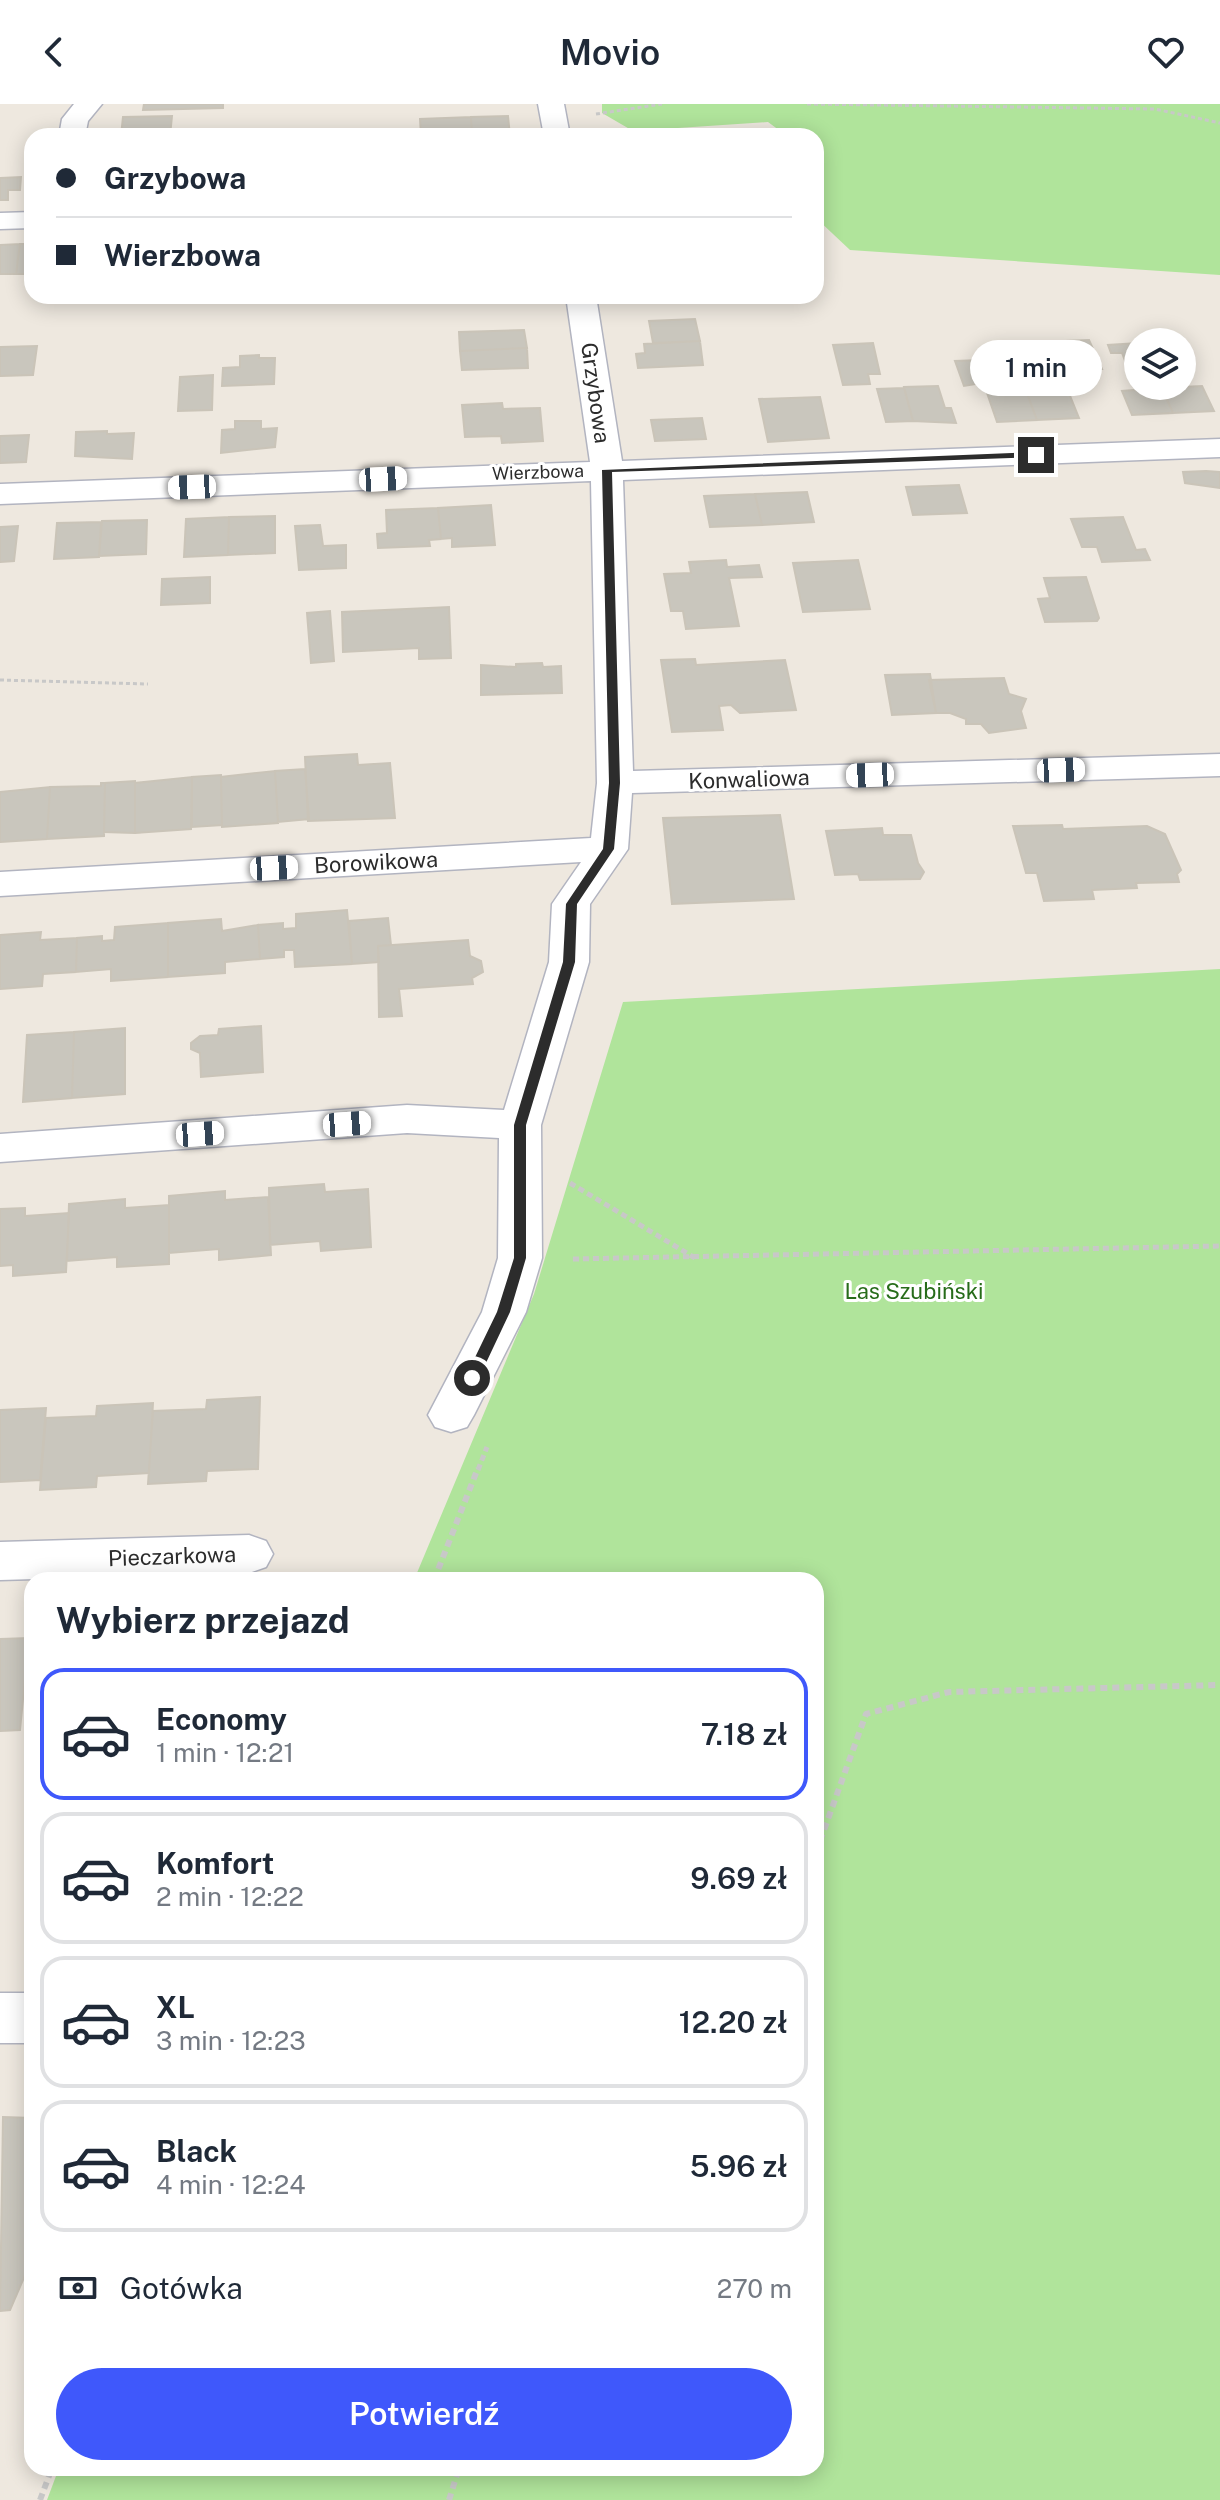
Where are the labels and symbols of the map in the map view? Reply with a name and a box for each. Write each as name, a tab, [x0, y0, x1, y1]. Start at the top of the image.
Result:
callout: 1 min	[970, 339, 1102, 395]
street label: Grzybowa	[576, 341, 616, 445]
route end	[1018, 437, 1054, 473]
street label: Wierzbowa	[492, 460, 584, 484]
car	[358, 466, 408, 492]
car	[168, 474, 216, 500]
car	[1037, 757, 1085, 783]
car	[846, 762, 894, 788]
street label: Konwaliowa	[688, 764, 810, 794]
street label: Borowikowa	[313, 846, 439, 878]
car	[249, 855, 299, 881]
car	[322, 1110, 372, 1138]
car	[175, 1120, 225, 1148]
park label: Las Szubiński	[844, 1278, 984, 1304]
route start	[454, 1360, 490, 1396]
street label: Pieczarkowa	[107, 1541, 237, 1571]

